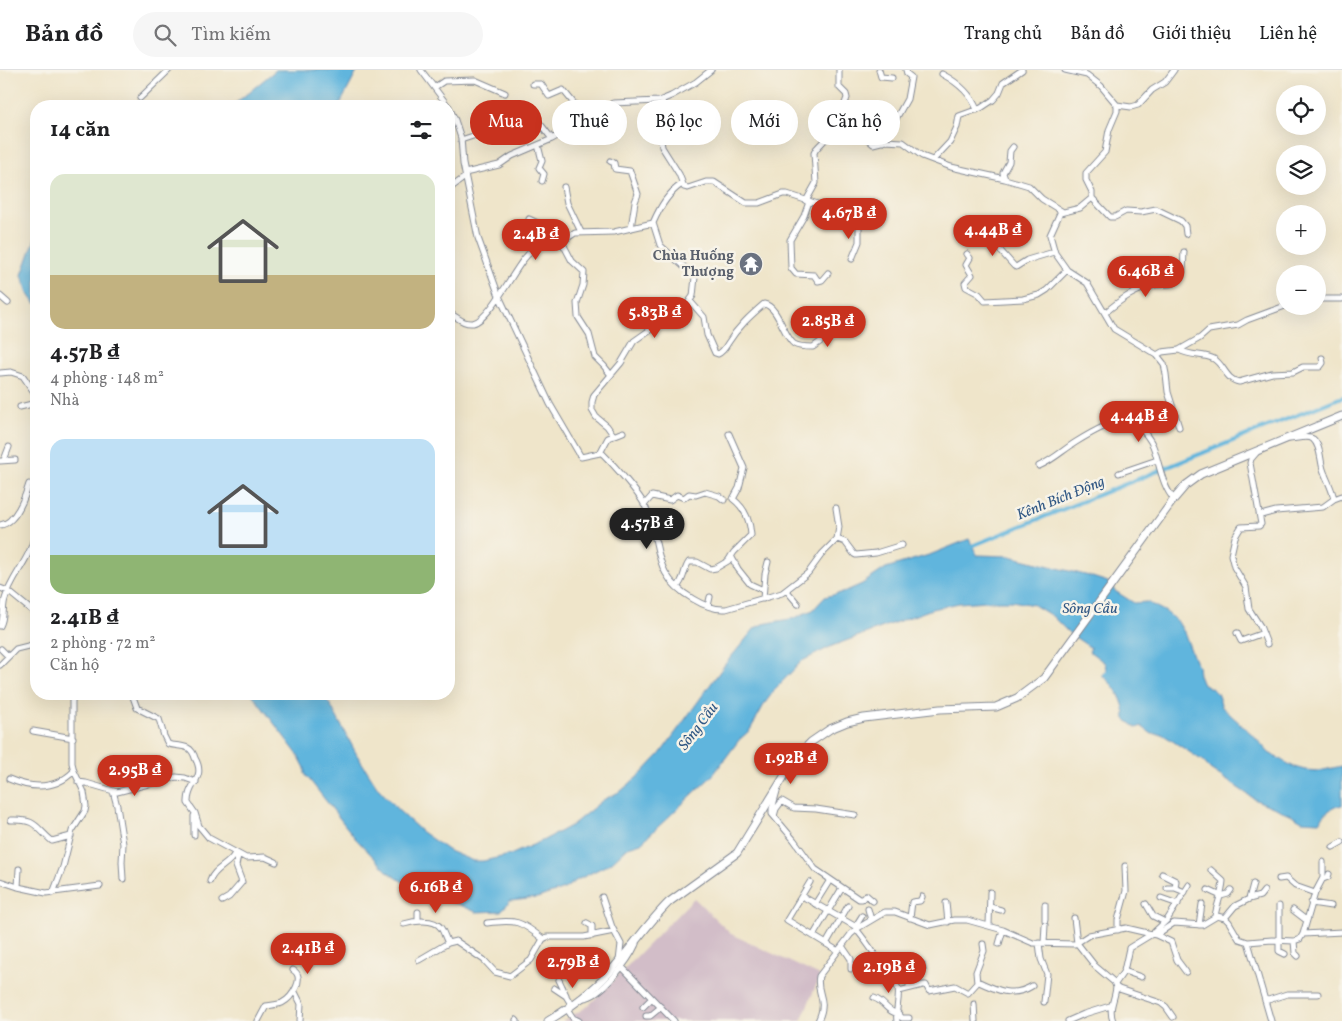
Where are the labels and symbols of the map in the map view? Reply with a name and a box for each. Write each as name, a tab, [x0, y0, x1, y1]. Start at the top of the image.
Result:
pin: 4.67B ₫	[803, 198, 895, 240]
pin: 4.44B ₫	[947, 214, 1039, 257]
pin: 2.4B ₫	[495, 218, 577, 261]
place label: Chùa Huống Thượng	[653, 247, 734, 282]
temple icon: Chùa Huống Thượng	[738, 251, 764, 277]
pin: 6.46B ₫	[1100, 256, 1192, 298]
pin: 5.83B ₫	[609, 296, 701, 339]
pin: 2.85B ₫	[782, 306, 874, 348]
pin: 4.44B ₫	[1093, 400, 1185, 443]
water label: Kênh Bích Động	[1014, 472, 1108, 526]
pin: 4.57B ₫	[601, 508, 693, 550]
water label: Sông Cầu	[1062, 599, 1118, 620]
water label: Sông Cầu	[674, 698, 724, 755]
pin: 1.92B ₫	[745, 742, 837, 785]
pin: 2.95B ₫	[89, 754, 181, 797]
pin: 6.16B ₫	[390, 872, 482, 914]
pin: 2.41B ₫	[262, 932, 354, 975]
pin: 2.79B ₫	[527, 946, 619, 989]
pin: 2.19B ₫	[843, 952, 935, 994]

